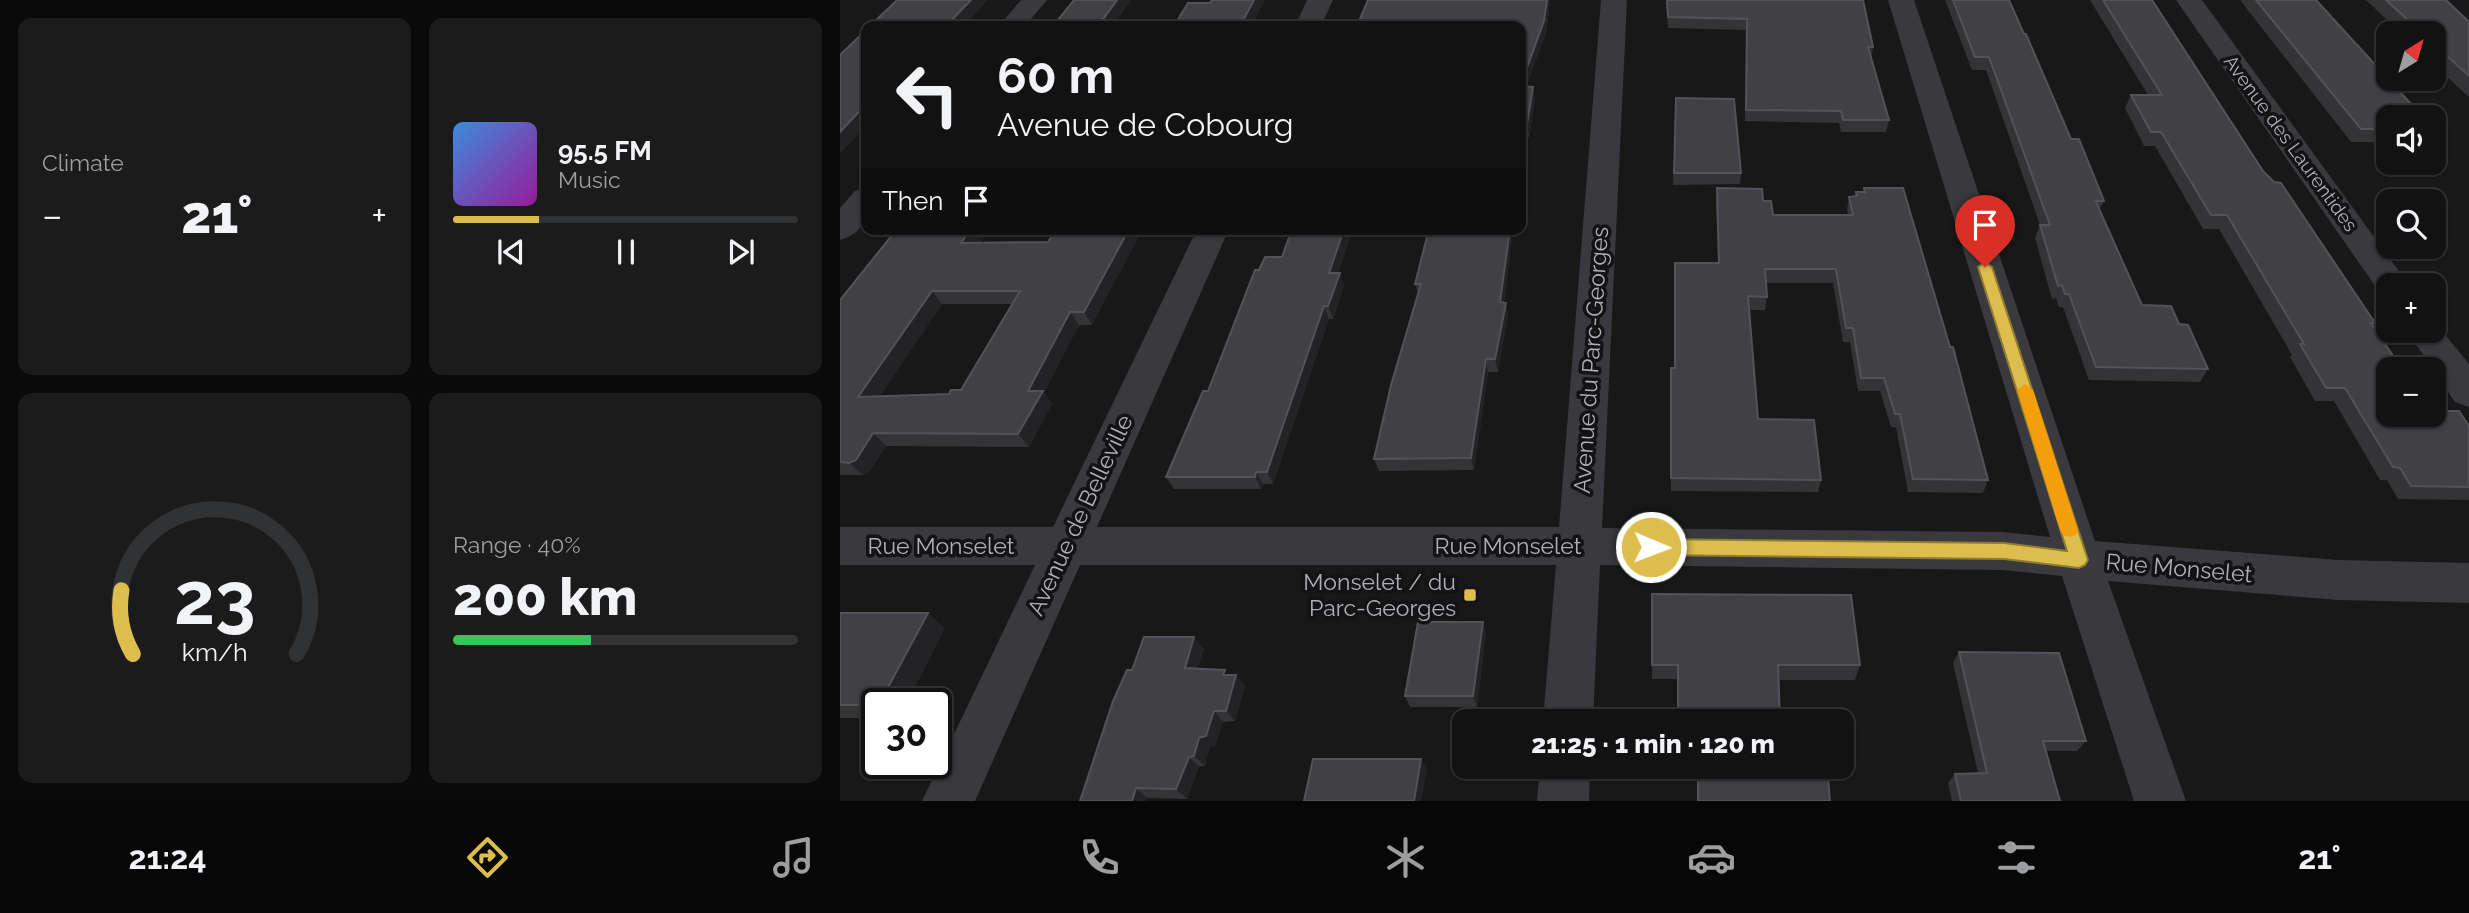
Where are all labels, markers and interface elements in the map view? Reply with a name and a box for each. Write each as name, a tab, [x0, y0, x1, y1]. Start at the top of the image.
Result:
north arrow	[2376, 21, 2446, 91]
map controls	[2376, 21, 2446, 427]
text: 60 m	[997, 47, 1114, 104]
icon: left	[882, 49, 973, 140]
street label: Avenue des Laurentides	[2220, 51, 2362, 235]
button: sound	[2376, 105, 2446, 175]
text: Avenue de Cobourg	[997, 106, 1294, 143]
text: 95.5 FM	[558, 136, 652, 166]
text: Climate	[42, 149, 124, 176]
text: Music	[558, 166, 621, 193]
icon: arrive	[957, 182, 995, 220]
text: 21°	[181, 184, 252, 245]
text: Then	[882, 186, 943, 216]
button: search	[2376, 189, 2446, 259]
text: −	[42, 193, 62, 238]
text: +	[371, 193, 387, 238]
pin	[1955, 195, 2015, 267]
icon: arrive	[1966, 206, 2004, 244]
street label: Avenue du Parc-Georges	[1568, 226, 1613, 494]
icon: previous	[492, 233, 530, 271]
icon: pause	[607, 233, 645, 271]
icon: next	[722, 233, 760, 271]
button: +	[2376, 273, 2446, 343]
button: −	[2376, 357, 2446, 427]
street label: Avenue de Belleville	[1021, 410, 1138, 619]
position arrow	[1614, 510, 1688, 584]
text: Range · 40%	[453, 531, 581, 558]
street label: Rue Monselet	[868, 532, 1015, 559]
street label: Rue Monselet	[1435, 532, 1582, 559]
street label: Rue Monselet	[2105, 548, 2254, 587]
text: 23	[174, 556, 255, 641]
text: 200 km	[453, 566, 637, 627]
place label: Monselet / du Parc-Georges	[1303, 568, 1456, 621]
marker: Monselet / du Parc-Georges	[1462, 587, 1478, 603]
text: km/h	[182, 637, 247, 667]
speed limit sign: 30	[861, 688, 952, 779]
text: 21:25 · 1 min · 120 m	[1531, 729, 1775, 759]
icon: directions	[463, 833, 512, 882]
icon: music	[769, 833, 818, 882]
icon: phone	[1075, 833, 1124, 882]
icon: climate	[1381, 833, 1430, 882]
icon: car	[1687, 833, 1736, 882]
icon: filters	[1992, 833, 2041, 882]
text: 21:24	[128, 839, 207, 876]
text: 21°	[2298, 839, 2341, 876]

